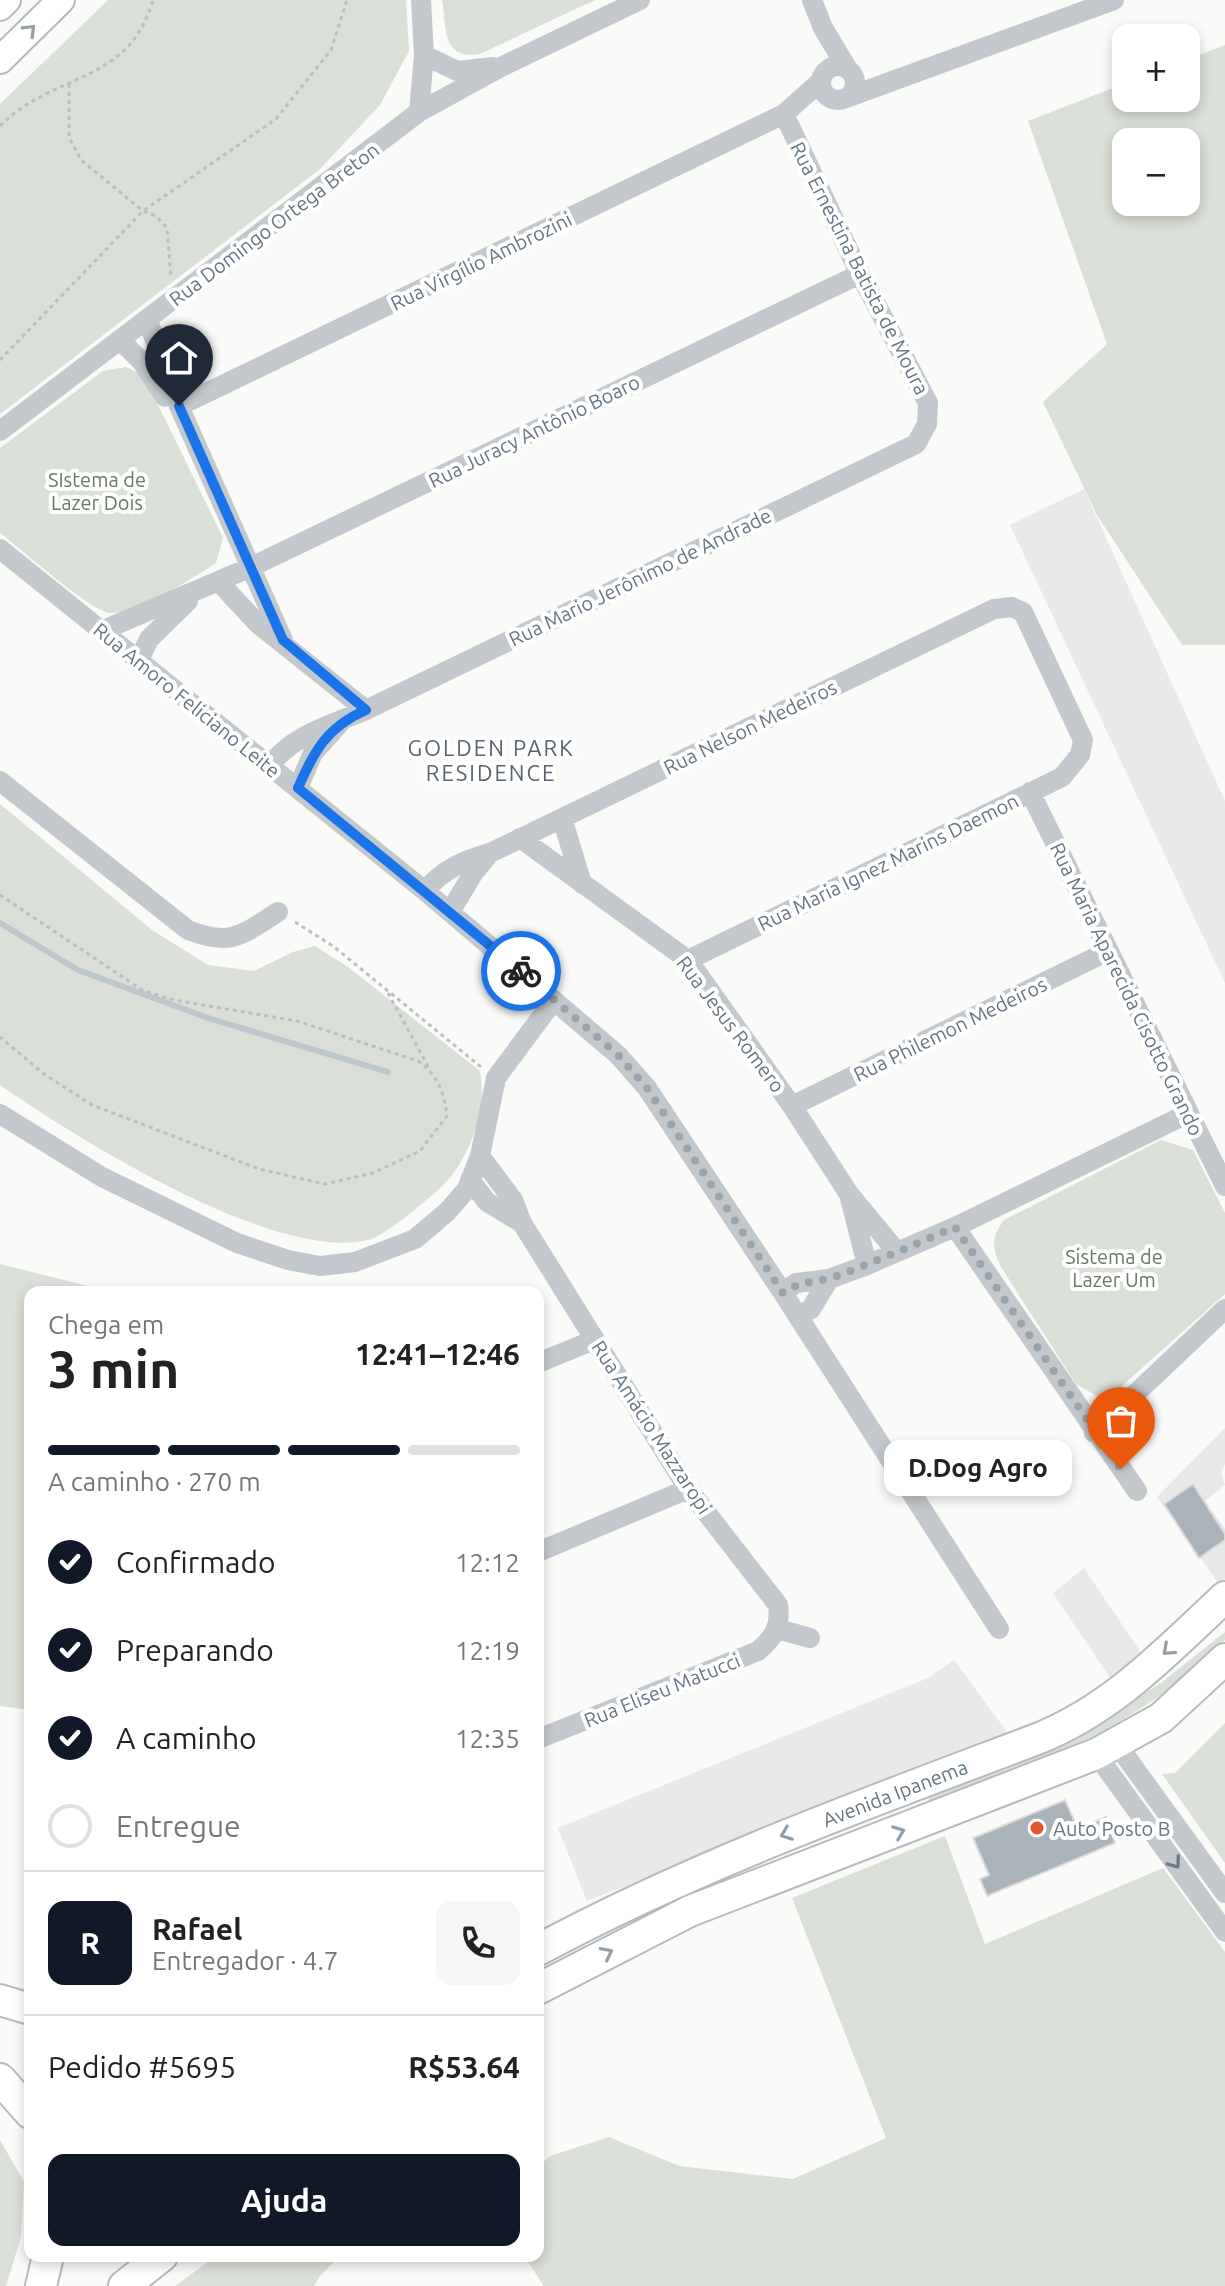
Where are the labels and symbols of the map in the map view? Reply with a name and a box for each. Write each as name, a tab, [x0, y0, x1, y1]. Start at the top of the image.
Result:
one-way arrow	[21, 25, 36, 39]
street label: Rua Domingo Ortega Breton	[165, 138, 383, 310]
street label: Rua Ernestina Batista de Moura	[786, 138, 934, 398]
street label: Rua Virgílio Ambrozini	[387, 207, 575, 315]
pin	[145, 324, 213, 406]
street label: Rua Juracy Antônio Boaro	[425, 370, 643, 492]
park label: SIstema de Lazer Dois	[48, 468, 146, 514]
street label: Rua Mario Jerônimo de Andrade	[505, 503, 775, 651]
street label: Rua Amoro Feliciano Leite	[89, 618, 285, 782]
street label: Rua Nelson Medeiros	[660, 675, 840, 779]
district label: GOLDEN PARK RESIDENCE	[407, 735, 575, 785]
street label: Rua Maria Ignez Marins Daemon	[754, 789, 1022, 935]
street label: Rua Maria Aparecida Cisotto Grando	[1046, 839, 1208, 1139]
courier	[481, 931, 561, 1011]
street label: Rua Jesus Romero	[672, 951, 790, 1097]
street label: Rua Philemon Medeiros	[850, 972, 1050, 1086]
park label: Sistema de Lazer Um	[1065, 1245, 1163, 1291]
street label: Rua Amácio Mazzaropi	[587, 1336, 717, 1518]
pin	[1087, 1387, 1155, 1469]
callout: D.Dog Agro	[885, 1441, 1073, 1497]
one-way arrow	[1163, 1641, 1178, 1655]
street label: Rua Eliseu Matucci	[581, 1648, 743, 1732]
street label: Avenida Ipanema	[819, 1755, 971, 1831]
place label: Auto Posto B	[1053, 1817, 1170, 1840]
marker: Auto Posto B	[1028, 1819, 1046, 1837]
one-way arrow	[780, 1824, 794, 1841]
one-way arrow	[891, 1825, 905, 1842]
one-way arrow	[1165, 1854, 1180, 1868]
one-way arrow	[599, 1948, 614, 1963]

